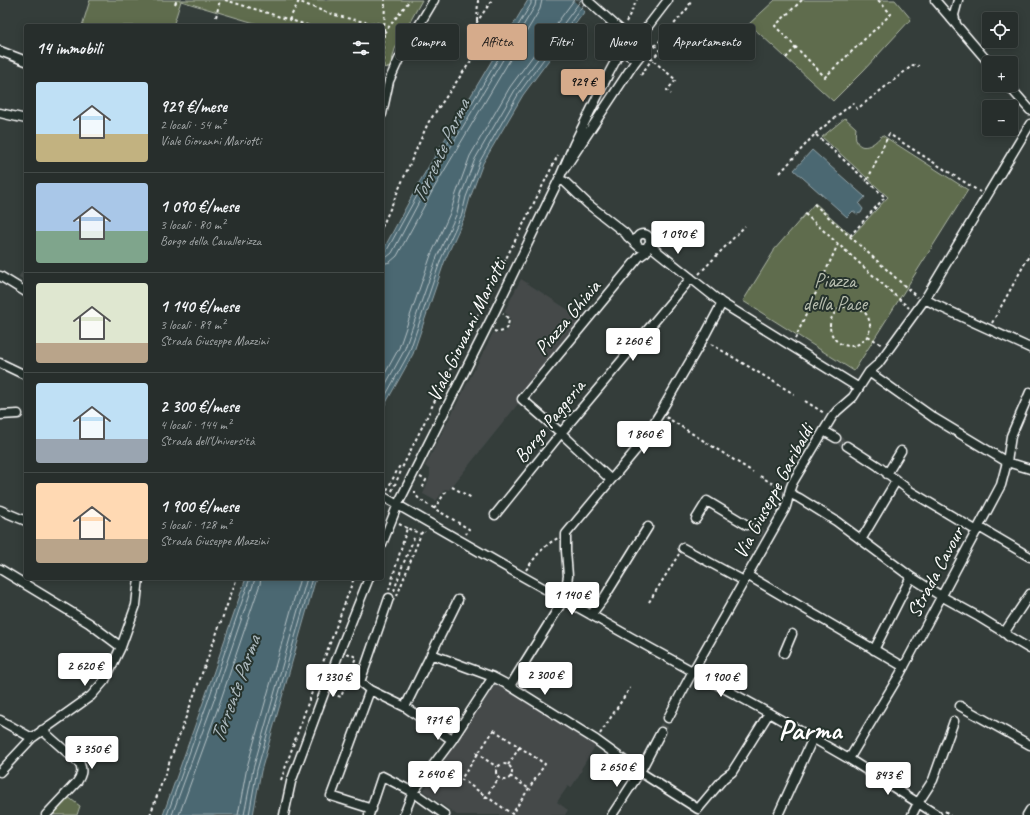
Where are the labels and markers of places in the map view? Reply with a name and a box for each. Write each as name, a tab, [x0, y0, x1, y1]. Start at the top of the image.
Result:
pin: 929 €	[555, 69, 611, 103]
pin: 1 090 €	[641, 221, 715, 255]
pin: 2 260 €	[596, 328, 670, 362]
pin: 1 860 €	[607, 421, 681, 455]
pin: 1 140 €	[535, 582, 609, 616]
pin: 2 620 €	[48, 653, 122, 687]
pin: 2 300 €	[508, 662, 582, 696]
pin: 1 330 €	[296, 664, 370, 698]
pin: 1 900 €	[684, 664, 758, 698]
pin: 971 €	[410, 707, 466, 741]
pin: 3 350 €	[55, 736, 129, 770]
pin: 2 650 €	[580, 754, 654, 788]
pin: 2 640 €	[398, 761, 472, 795]
pin: 843 €	[860, 762, 916, 796]

